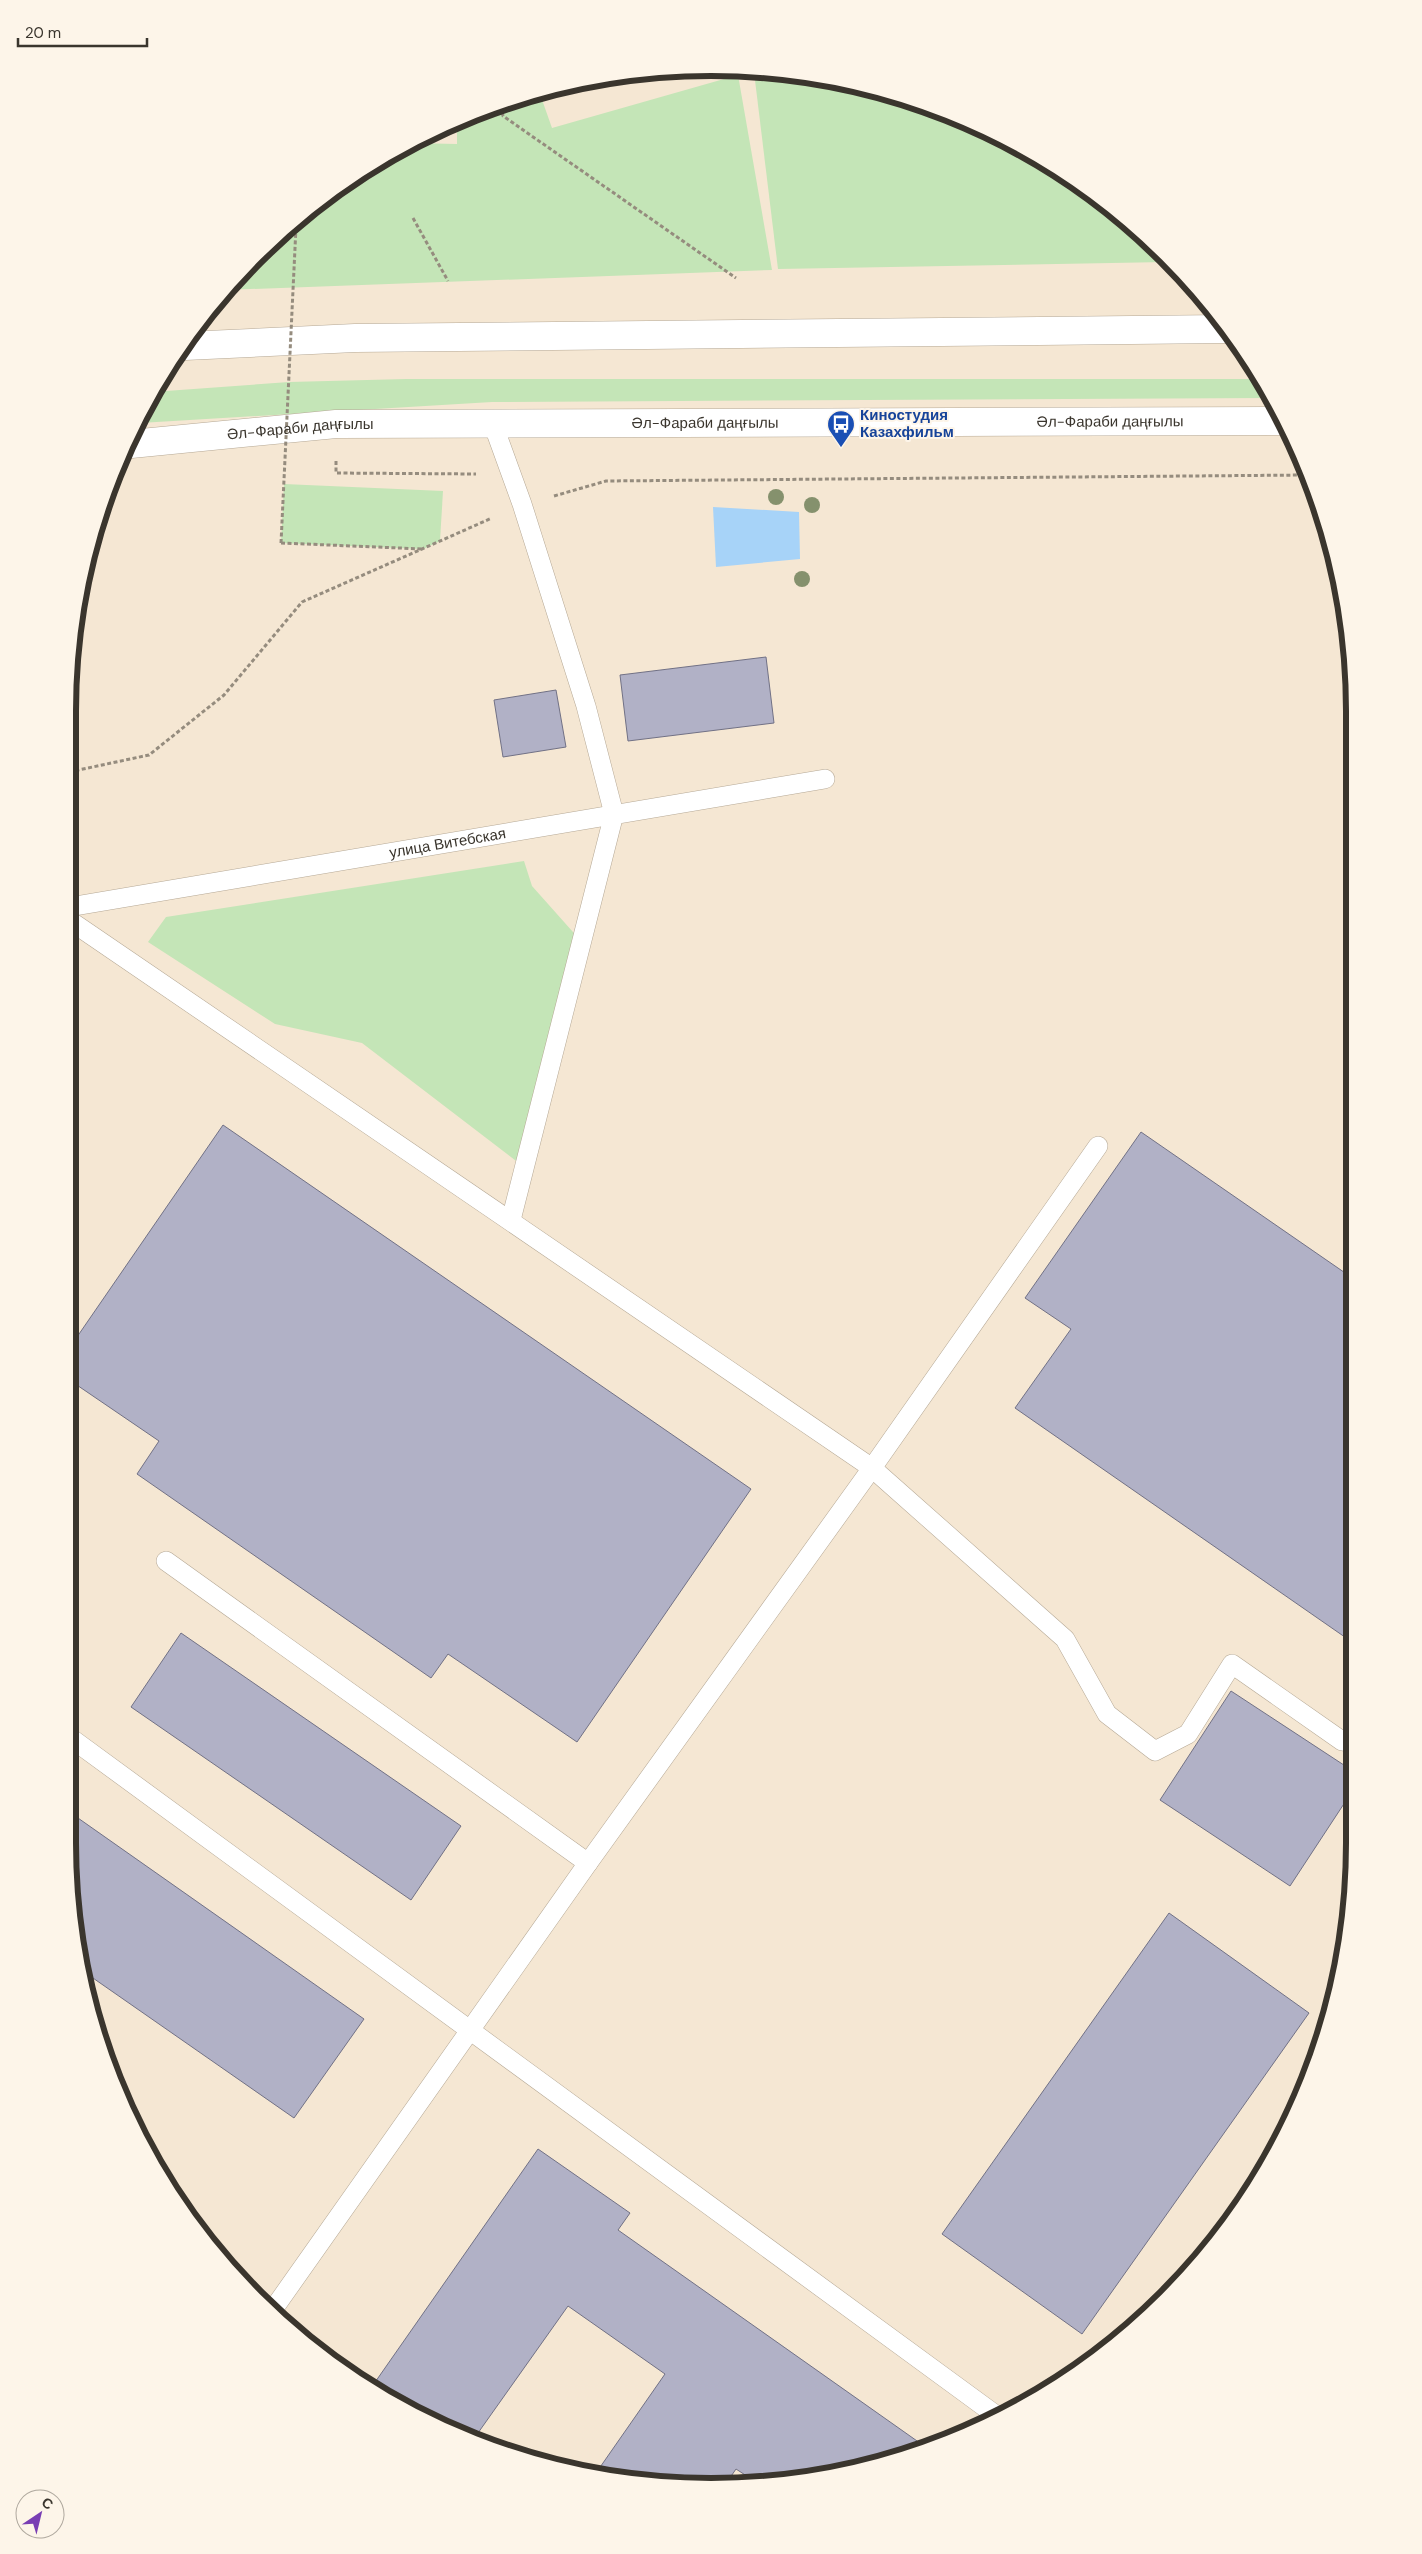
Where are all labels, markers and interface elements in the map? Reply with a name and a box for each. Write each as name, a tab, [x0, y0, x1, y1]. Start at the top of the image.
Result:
scale bar	[18, 15, 146, 47]
text: 20 m	[25, 23, 61, 43]
place label: Киностудия Казахфильм	[860, 405, 954, 442]
bus stop icon: Киностудия Казахфильм	[826, 409, 856, 448]
street label: Әл-Фараби даңғылы	[1037, 411, 1183, 432]
street label: Әл-Фараби даңғылы	[632, 413, 778, 433]
street label: Әл-Фараби даңғылы	[226, 414, 373, 445]
street label: улица Витебская	[388, 823, 507, 863]
north arrow	[15, 2489, 65, 2539]
text: С	[38, 2493, 57, 2514]

